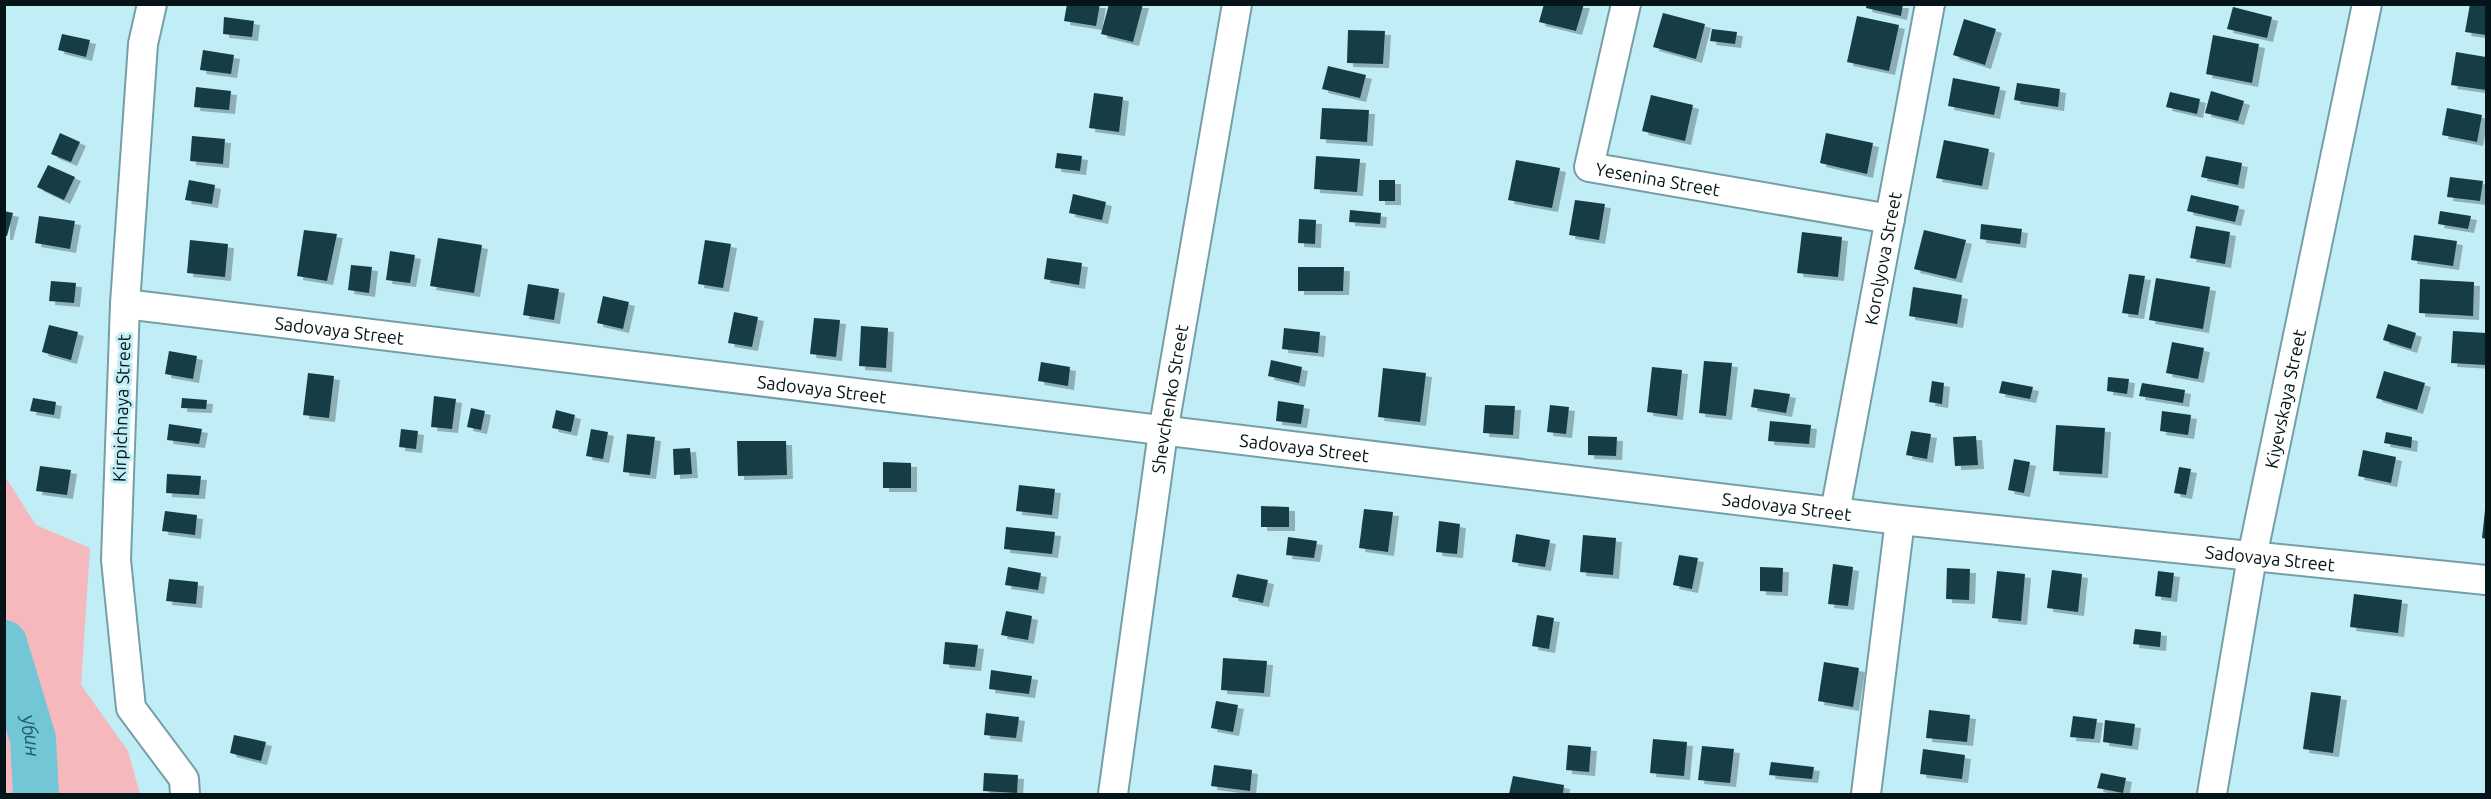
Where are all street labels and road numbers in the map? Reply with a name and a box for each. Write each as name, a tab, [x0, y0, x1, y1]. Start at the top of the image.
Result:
street label: Yesenina Street	[1594, 158, 1722, 199]
street label: Korolyova Street	[1860, 190, 1905, 327]
street label: Sadovaya Street	[274, 312, 405, 348]
street label: Shevchenko Street	[1147, 323, 1191, 475]
street label: Kiyevskaya Street	[2261, 327, 2309, 470]
street label: Kirpichnaya Street	[108, 334, 134, 482]
street label: Sadovaya Street	[756, 371, 888, 407]
street label: Sadovaya Street	[1239, 430, 1370, 465]
street label: Sadovaya Street	[1721, 488, 1853, 524]
street label: Sadovaya Street	[2204, 541, 2336, 574]

